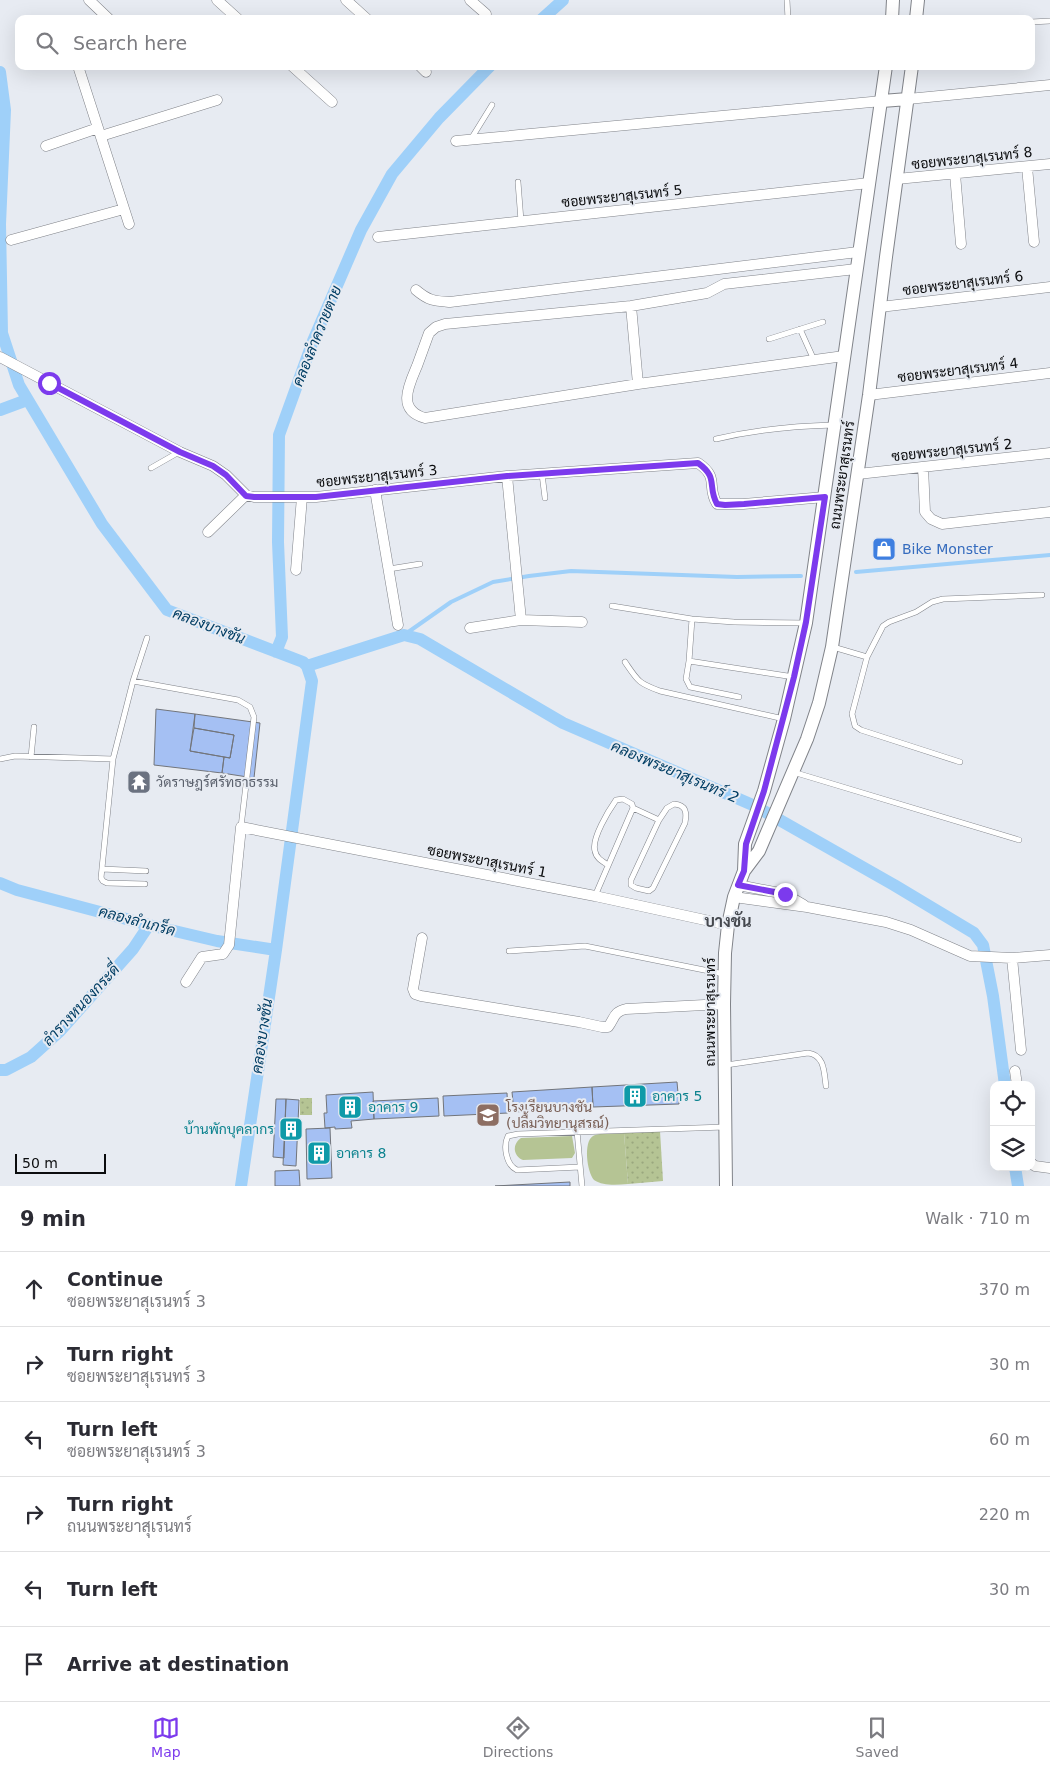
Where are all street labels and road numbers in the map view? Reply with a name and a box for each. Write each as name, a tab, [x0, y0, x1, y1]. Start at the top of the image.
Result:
street label: ซอยพระยาสุเรนทร์ 8	[911, 143, 1033, 174]
street label: ซอยพระยาสุเรนทร์ 5	[561, 181, 683, 212]
street label: ซอยพระยาสุเรนทร์ 6	[902, 267, 1025, 300]
street label: ซอยพระยาสุเรนทร์ 4	[897, 354, 1020, 387]
street label: ถนนพระยาสุเรนทร์	[825, 419, 860, 530]
street label: ซอยพระยาสุเรนทร์ 2	[891, 435, 1013, 466]
street label: ซอยพระยาสุเรนทร์ 3	[316, 461, 438, 492]
street label: ซอยพระยาสุเรนทร์ 1	[425, 841, 548, 882]
street label: ถนนพระยาสุเรนทร์	[701, 957, 720, 1067]

